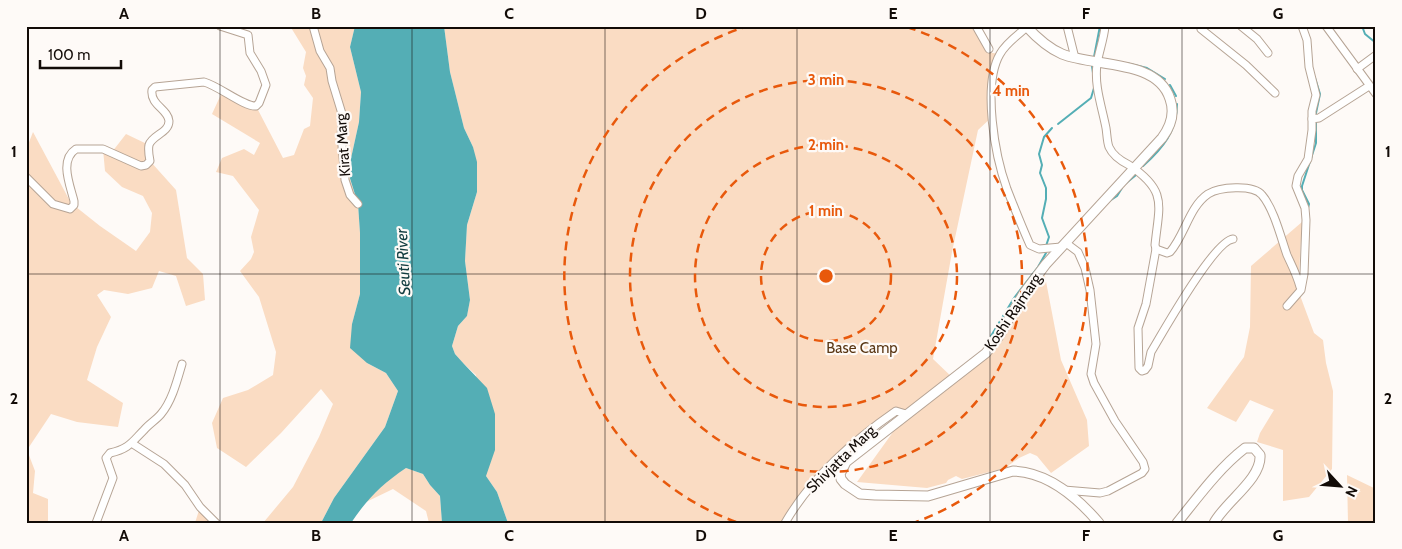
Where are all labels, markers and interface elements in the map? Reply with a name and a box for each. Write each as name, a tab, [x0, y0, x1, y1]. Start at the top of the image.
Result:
text: A	[119, 4, 129, 23]
text: B	[311, 4, 321, 23]
text: C	[504, 4, 514, 23]
text: D	[695, 4, 707, 23]
text: E	[888, 4, 898, 23]
text: F	[1082, 4, 1091, 23]
text: G	[1273, 4, 1283, 23]
scale bar	[40, 38, 121, 70]
text: 100 m	[48, 46, 90, 64]
text: 3 min	[808, 71, 844, 89]
text: 4 min	[992, 82, 1030, 100]
street label: Kirat Marg	[332, 112, 354, 177]
text: 2 min	[808, 136, 844, 154]
text: 1	[11, 142, 17, 161]
text: 1	[1385, 142, 1391, 161]
text: 1 min	[809, 202, 843, 220]
water label: Seuti River	[392, 227, 414, 296]
centre of rings	[817, 267, 835, 285]
street label: Koshi Rajmarg	[981, 270, 1046, 354]
park label: Base Camp	[826, 339, 898, 357]
text: 2	[10, 389, 18, 408]
text: 2	[1384, 389, 1392, 408]
street label: Shivjatta Marg	[802, 421, 880, 497]
north arrow	[1314, 462, 1364, 512]
text: N	[1341, 483, 1362, 500]
text: A	[119, 526, 129, 545]
text: B	[311, 526, 321, 545]
text: C	[504, 526, 514, 545]
text: D	[695, 526, 707, 545]
text: E	[888, 526, 898, 545]
text: F	[1082, 526, 1091, 545]
text: G	[1273, 526, 1283, 545]

